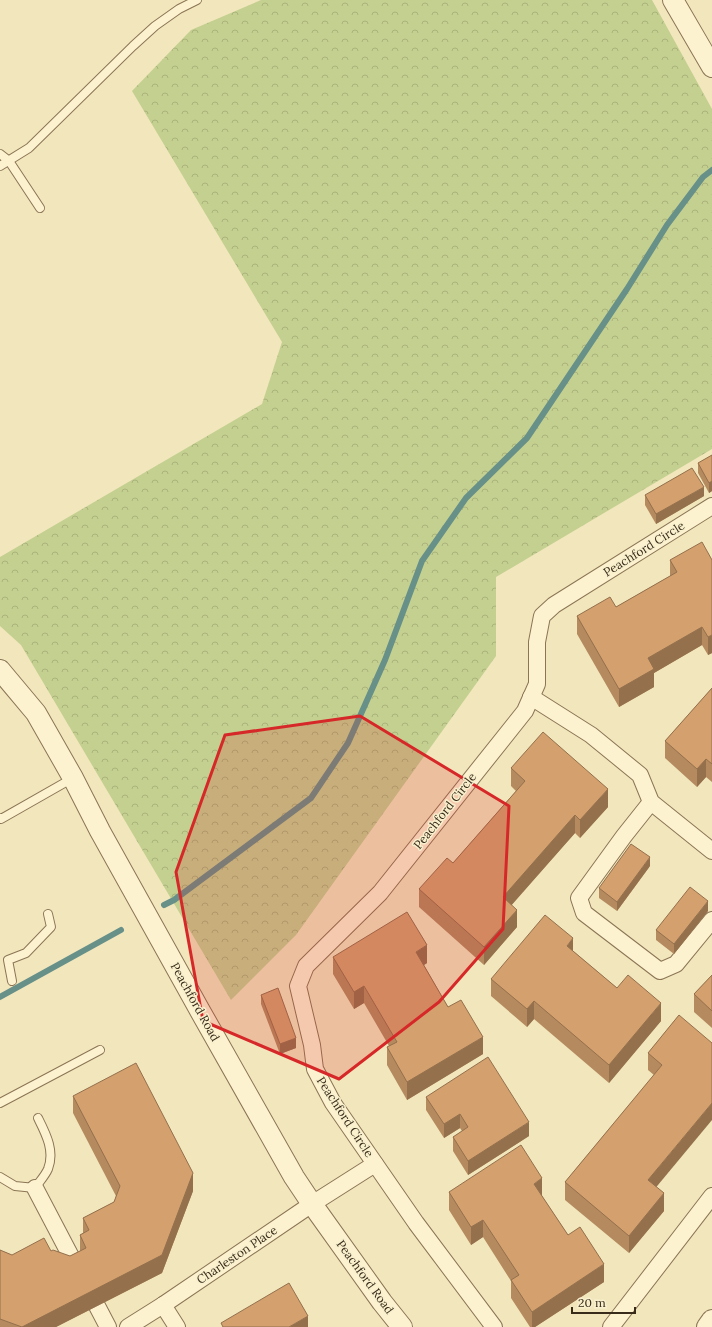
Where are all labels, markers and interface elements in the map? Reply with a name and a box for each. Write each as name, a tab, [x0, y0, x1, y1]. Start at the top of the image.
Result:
street label: Peachford Circle	[600, 517, 688, 580]
street label: Peachford Circle	[410, 769, 479, 852]
street label: Peachford Road	[168, 960, 223, 1044]
street label: Peachford Circle	[314, 1074, 377, 1160]
street label: Charleston Place	[194, 1222, 280, 1287]
street label: Peachford Road	[334, 1237, 397, 1317]
scale bar	[572, 1289, 635, 1315]
text: 20 m	[578, 1295, 606, 1310]

